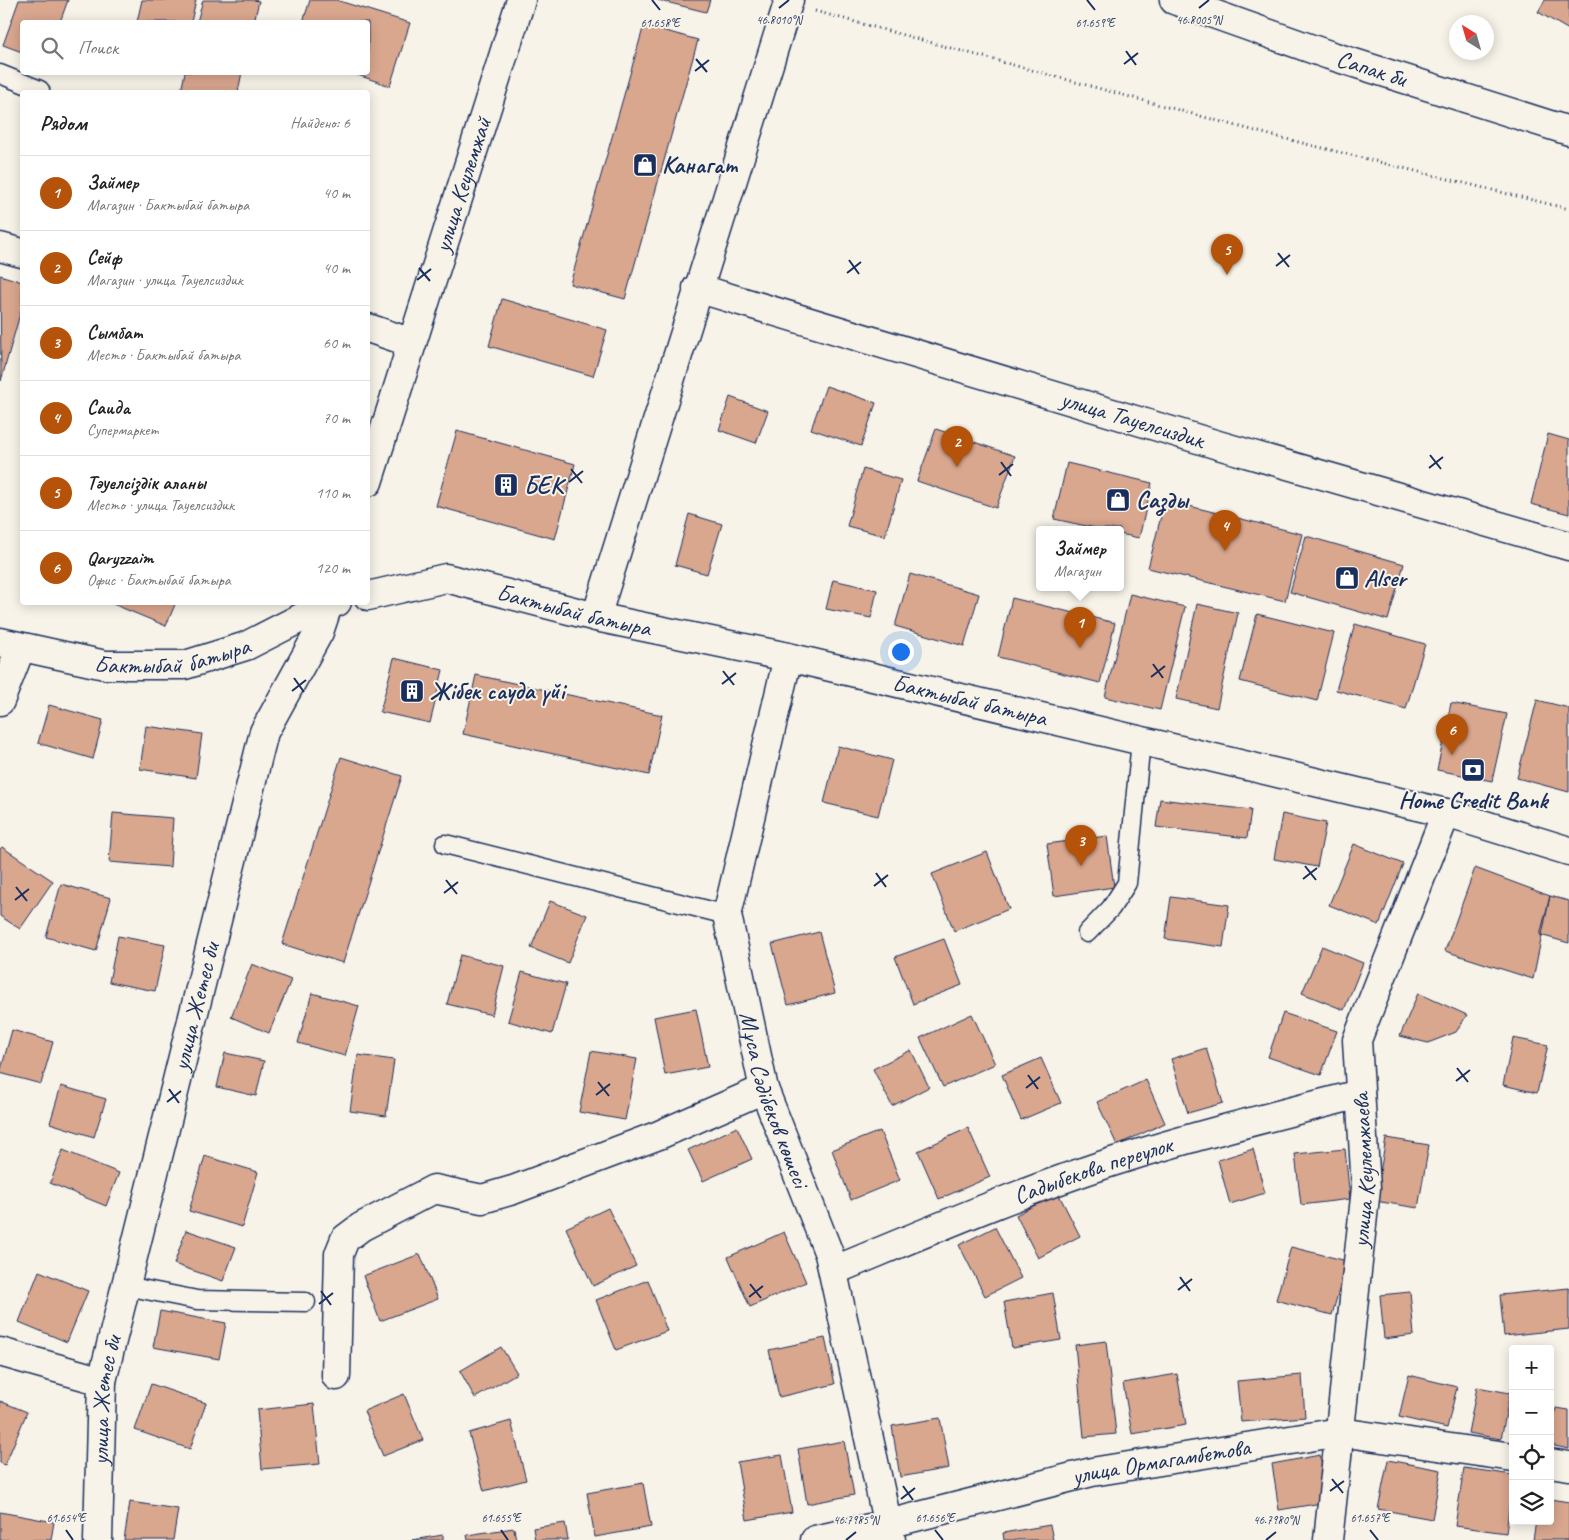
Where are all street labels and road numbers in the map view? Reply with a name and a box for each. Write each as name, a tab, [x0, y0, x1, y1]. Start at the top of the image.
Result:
street label: Сапак би	[1333, 43, 1412, 94]
street label: улица Кеулемжай	[426, 112, 498, 258]
street label: улица Тауелсиздик	[1056, 383, 1210, 456]
street label: Бактыбай батыра	[494, 577, 655, 643]
street label: Бактыбай батыра	[92, 630, 255, 681]
street label: Бактыбай батыра	[890, 667, 1051, 733]
street label: улица Жетес би	[165, 937, 226, 1075]
street label: Мұса Сәдібеков көшесі	[733, 1009, 817, 1194]
street label: улица Кеулемжаева	[1344, 1090, 1382, 1251]
street label: Садыбекова переулок	[1009, 1129, 1178, 1211]
street label: улица Жетес би	[85, 1330, 128, 1468]
street label: улица Ормагамбетова	[1067, 1432, 1254, 1492]

